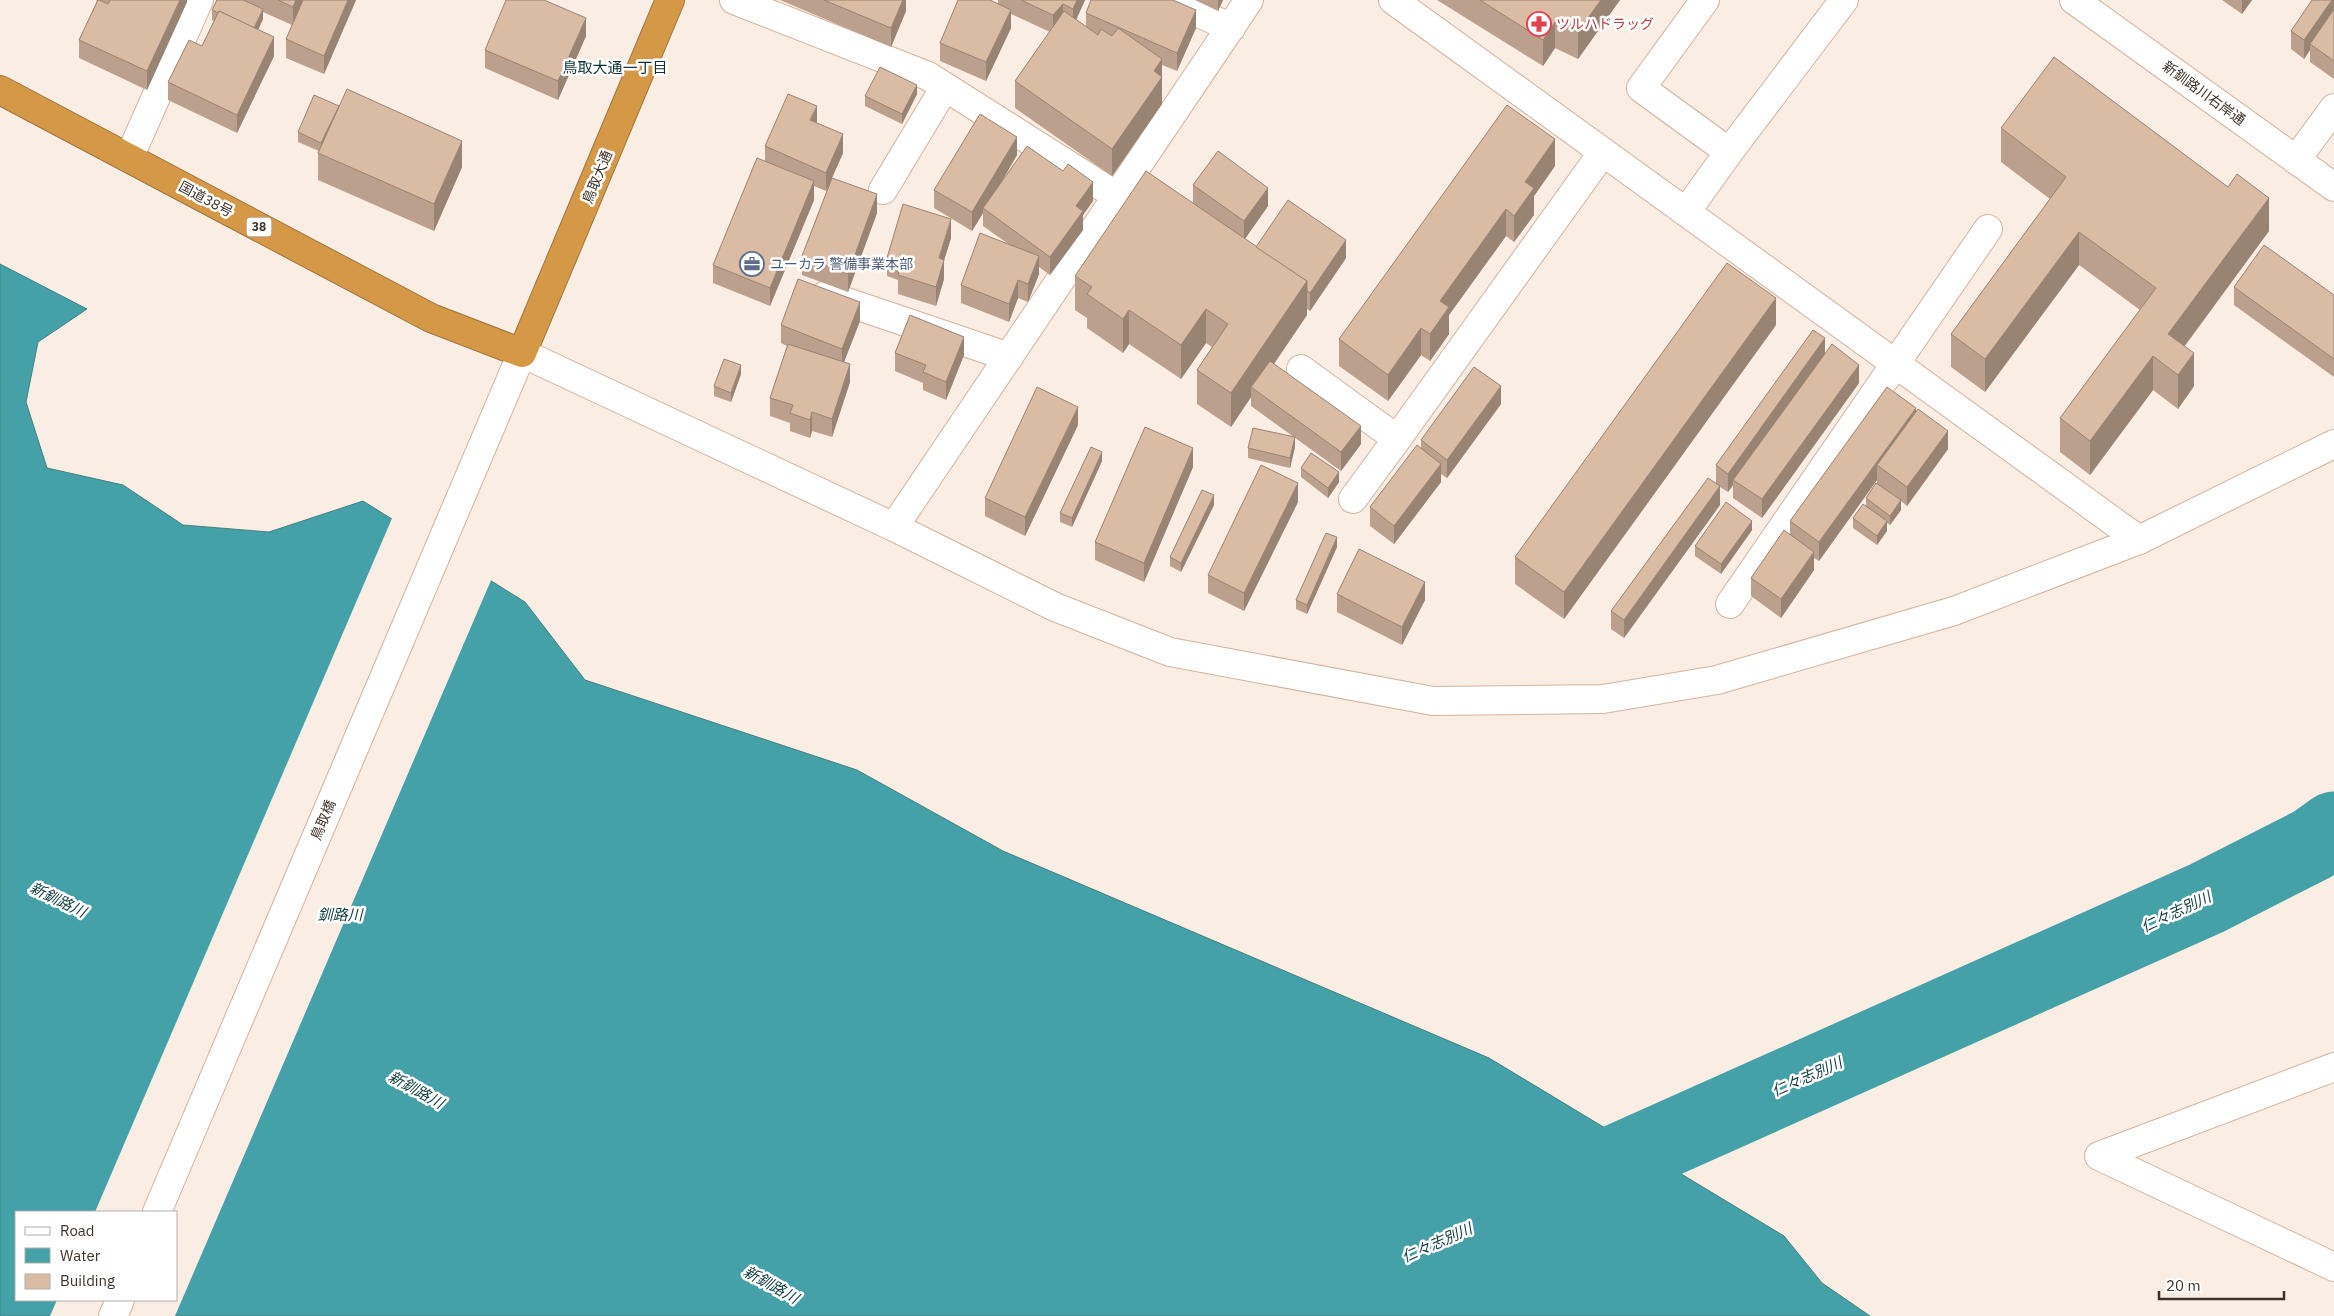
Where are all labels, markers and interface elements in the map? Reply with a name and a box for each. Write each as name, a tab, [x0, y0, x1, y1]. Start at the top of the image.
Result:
pharmacy icon: ツルハドラッグ	[1526, 11, 1552, 37]
place label: ツルハドラッグ	[1556, 15, 1654, 33]
street label: 新釧路川右岸通	[2159, 57, 2249, 129]
district label: 鳥取大通一丁目	[562, 58, 668, 77]
street label: 鳥取大通	[578, 148, 616, 206]
street label: 国道38号	[176, 177, 236, 221]
road number: 38	[246, 218, 272, 236]
office icon: ユーカラ 警備事業本部	[739, 251, 765, 277]
place label: ユーカラ 警備事業本部	[770, 255, 913, 273]
street label: 鳥取橋	[307, 797, 339, 843]
water label: 新釧路川	[27, 878, 91, 922]
water label: 仁々志別川	[2138, 886, 2216, 936]
water label: 釧路川	[317, 905, 364, 924]
water label: 仁々志別川	[1769, 1052, 1847, 1100]
water label: 新釧路川	[385, 1067, 449, 1113]
legend	[15, 1211, 178, 1301]
water label: 仁々志別川	[1399, 1218, 1477, 1266]
text: Road	[60, 1221, 95, 1240]
text: Water	[60, 1246, 101, 1265]
water label: 新釧路川	[740, 1262, 804, 1308]
scale bar	[2159, 1268, 2284, 1300]
text: Building	[60, 1271, 115, 1290]
text: 20 m	[2166, 1276, 2201, 1295]

